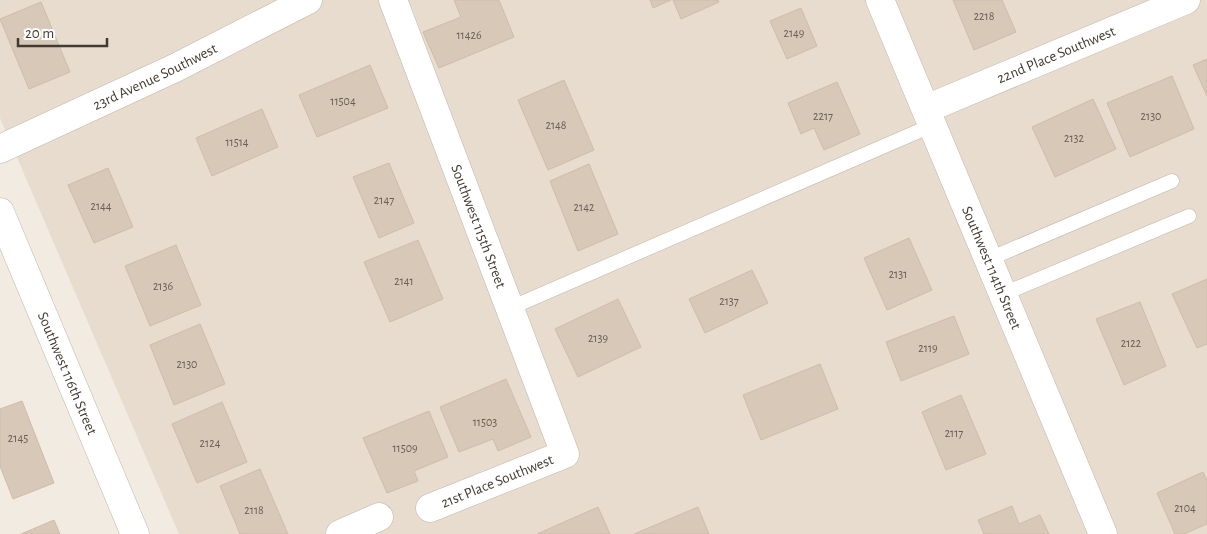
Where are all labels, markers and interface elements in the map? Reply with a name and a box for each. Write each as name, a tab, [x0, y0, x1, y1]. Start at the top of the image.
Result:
house number: 2218	[974, 10, 995, 22]
scale bar	[18, 15, 106, 47]
street label: 22nd Place Southwest	[995, 23, 1118, 86]
text: 20 m	[25, 26, 54, 41]
house number: 2149	[783, 27, 805, 39]
house number: 11426	[456, 29, 482, 41]
street label: 23rd Avenue Southwest	[91, 41, 220, 113]
house number: 11504	[330, 95, 356, 107]
house number: 2217	[813, 110, 833, 122]
house number: 2130	[1141, 110, 1161, 122]
house number: 2148	[545, 119, 567, 131]
house number: 2132	[1064, 132, 1085, 144]
house number: 11514	[225, 136, 249, 148]
street label: Southwest 115th Street	[448, 163, 509, 291]
house number: 2147	[374, 194, 394, 206]
house number: 2144	[90, 200, 112, 212]
house number: 2142	[574, 201, 595, 213]
street label: Southwest 114th Street	[959, 204, 1024, 332]
house number: 2131	[889, 268, 907, 280]
house number: 2141	[394, 275, 414, 287]
house number: 2136	[153, 280, 173, 292]
house number: 2137	[719, 295, 739, 307]
street label: Southwest 116th Street	[35, 310, 100, 437]
house number: 2139	[588, 332, 608, 344]
house number: 2122	[1121, 337, 1142, 349]
house number: 2119	[918, 342, 938, 354]
house number: 2130	[177, 358, 197, 370]
house number: 11503	[473, 416, 497, 428]
house number: 2117	[945, 427, 963, 439]
house number: 2145	[8, 432, 28, 444]
house number: 2124	[200, 437, 221, 449]
house number: 11509	[392, 442, 418, 454]
street label: 21st Place Southwest	[439, 452, 556, 511]
house number: 2104	[1174, 502, 1196, 514]
house number: 2118	[244, 504, 264, 516]

